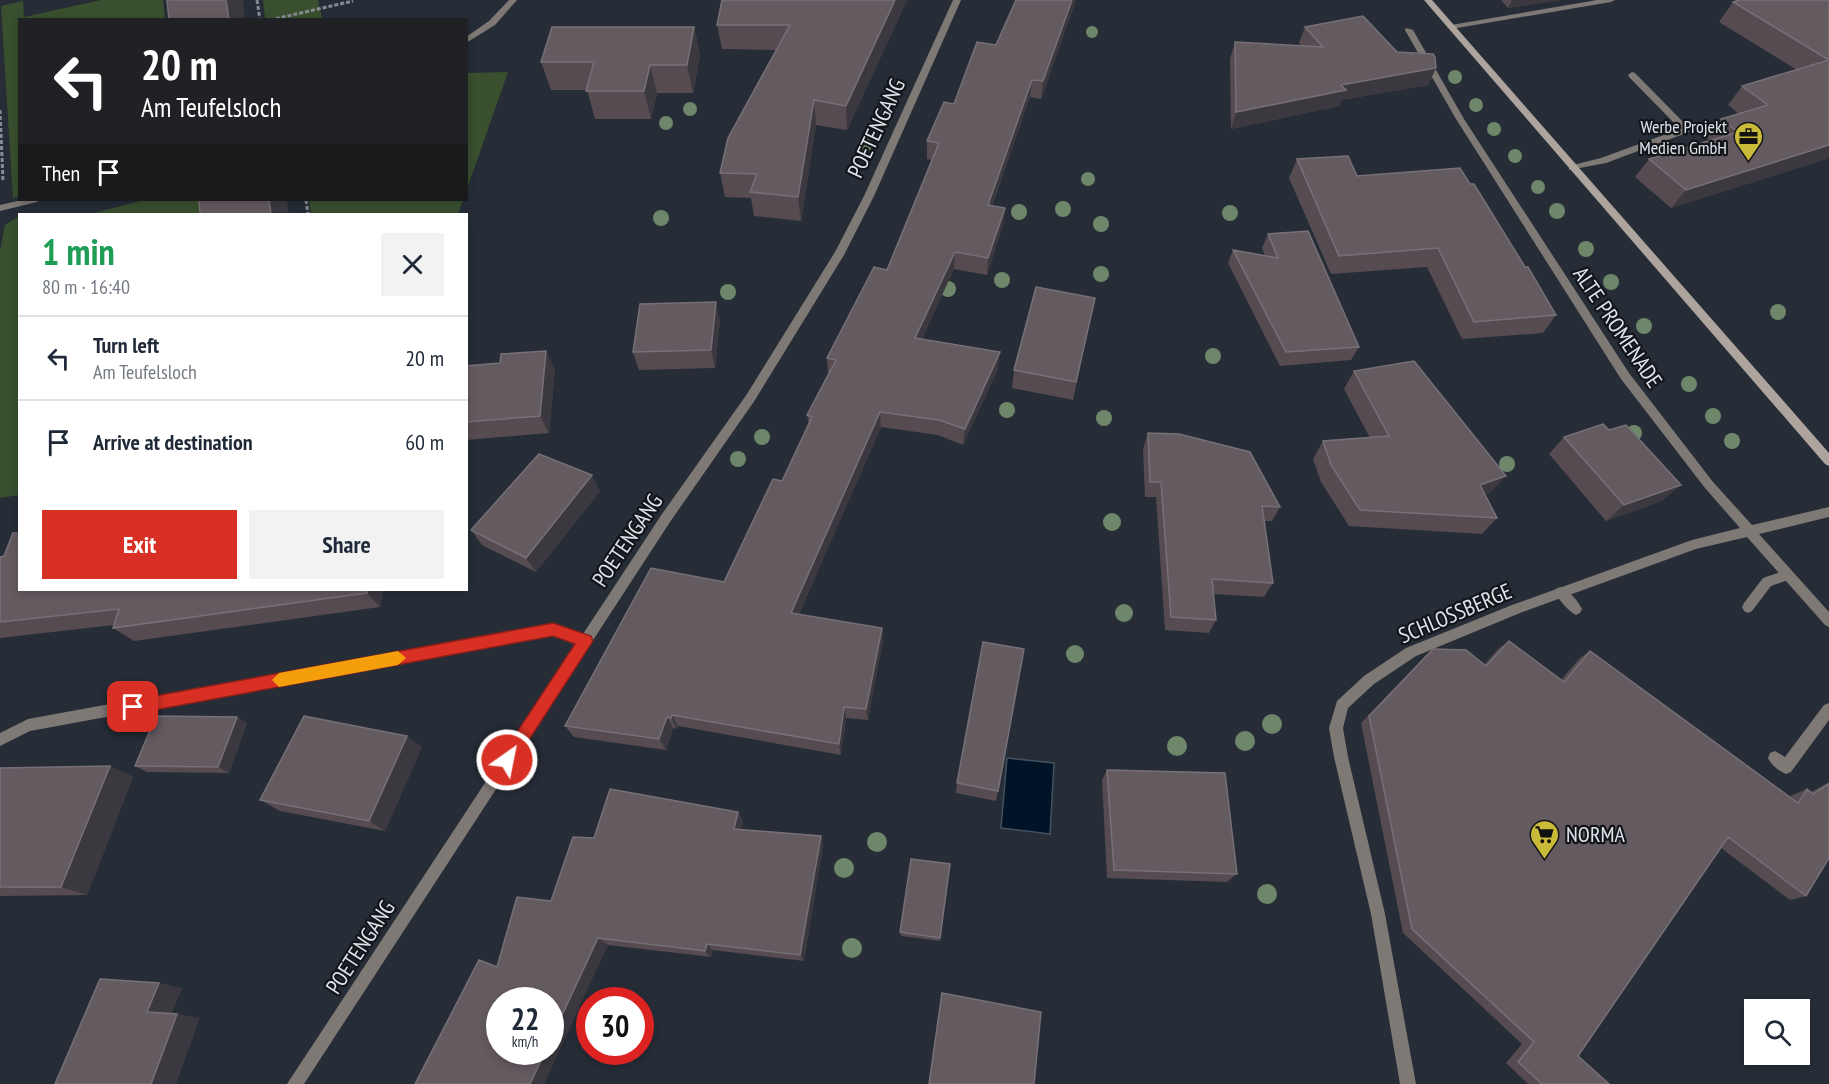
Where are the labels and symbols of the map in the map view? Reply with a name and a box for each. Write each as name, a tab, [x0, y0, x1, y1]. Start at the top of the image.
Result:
street label: POETENGANG	[841, 74, 911, 182]
place label: Werbe Projekt Medien GmbH	[1639, 115, 1727, 159]
office icon: Werbe Projekt Medien GmbH	[1732, 120, 1764, 162]
street label: ALTE PROMENADE	[1567, 261, 1669, 393]
street label: POETENGANG	[586, 488, 668, 592]
street label: SCHLOSSBERGE	[1394, 577, 1516, 649]
pin	[107, 681, 158, 732]
position arrow	[475, 728, 539, 792]
supermarket icon: NORMA	[1529, 818, 1561, 860]
place label: NORMA	[1566, 820, 1625, 848]
street label: POETENGANG	[319, 895, 401, 999]
speed limit sign: 30	[576, 987, 654, 1065]

